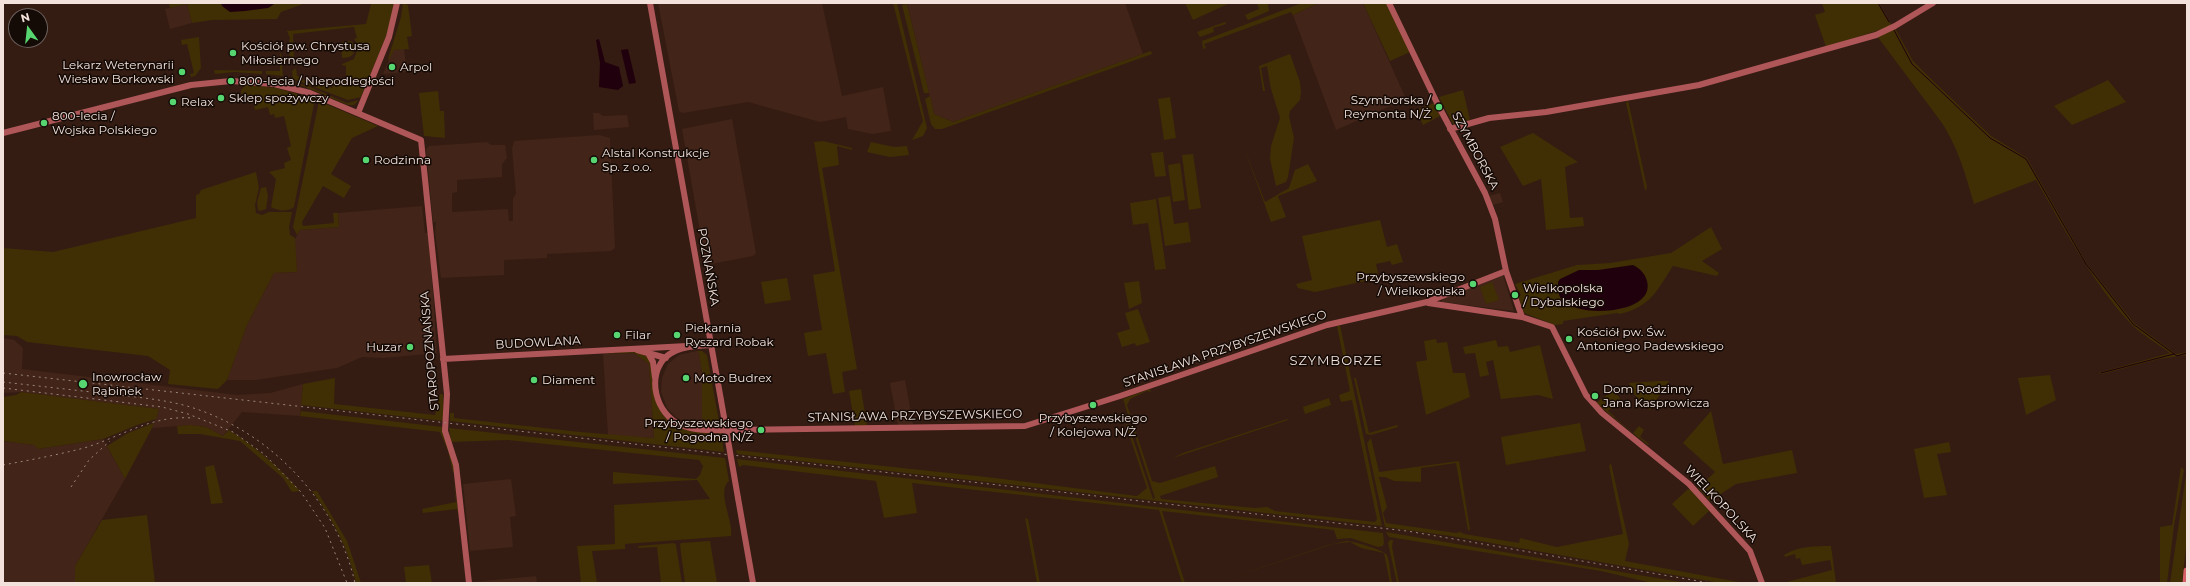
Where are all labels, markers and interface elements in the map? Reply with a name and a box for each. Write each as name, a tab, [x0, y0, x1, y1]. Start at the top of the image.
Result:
north arrow	[8, 8, 48, 48]
text: N	[19, 9, 31, 25]
place label: Kościół pw. Chrystusa Miłosiernego	[241, 39, 370, 67]
marker: Kościół pw. Chrystusa Miłosiernego	[228, 48, 238, 58]
place label: Lekarz Weterynarii Wiesław Borkowski	[58, 58, 174, 86]
place label: Arpol	[400, 60, 432, 74]
marker: Arpol	[387, 62, 397, 72]
marker: Lekarz Weterynarii Wiesław Borkowski	[177, 67, 187, 77]
place label: 800-lecia / Niepodległości	[239, 74, 394, 88]
marker: 800-lecia / Niepodległości	[226, 76, 236, 86]
place label: Sklep spożywczy	[229, 91, 329, 105]
marker: Sklep spożywczy	[216, 93, 226, 103]
place label: Szymborska / Reymonta N/Ż	[1344, 93, 1431, 121]
place label: Relax	[181, 95, 214, 109]
marker: Relax	[168, 97, 178, 107]
marker: Szymborska / Reymonta N/Ż	[1434, 102, 1444, 112]
place label: 800-lecia / Wojska Polskiego	[52, 109, 157, 137]
street label: SZYMBORSKA	[1448, 110, 1502, 192]
marker: 800-lecia / Wojska Polskiego	[39, 118, 49, 128]
place label: Alstal Konstrukcje Sp. z o.o.	[602, 146, 709, 174]
place label: Rodzinna	[374, 153, 431, 167]
marker: Rodzinna	[361, 155, 371, 165]
marker: Alstal Konstrukcje Sp. z o.o.	[589, 155, 599, 165]
street label: POZNAŃSKA	[694, 227, 722, 307]
place label: Przybyszewskiego / Wielkopolska	[1356, 270, 1465, 298]
marker: Przybyszewskiego / Wielkopolska	[1468, 279, 1478, 289]
place label: Wielkopolska / Dybalskiego	[1523, 281, 1604, 309]
marker: Wielkopolska / Dybalskiego	[1510, 290, 1520, 300]
street label: STAROPOZNAŃSKA	[418, 291, 442, 411]
street label: STANISŁAWA PRZYBYSZEWSKIEGO	[1121, 307, 1329, 391]
place label: Piekarnia Ryszard Robak	[685, 321, 774, 349]
place label: Kościół pw. Św. Antoniego Padewskiego	[1577, 325, 1724, 353]
place label: Filar	[625, 328, 651, 342]
marker: Filar	[612, 330, 622, 340]
marker: Piekarnia Ryszard Robak	[672, 330, 682, 340]
street label: BUDOWLANA	[495, 334, 581, 352]
marker: Kościół pw. Św. Antoniego Padewskiego	[1564, 334, 1574, 344]
place label: Huzar	[366, 340, 402, 354]
marker: Huzar	[405, 342, 415, 352]
district label: SZYMBORZE	[1289, 353, 1383, 369]
place label: Inowrocław Rąbinek	[92, 370, 161, 398]
place label: Moto Budrex	[694, 371, 772, 385]
place label: Diament	[542, 373, 595, 387]
marker: Moto Budrex	[681, 373, 691, 383]
marker: Diament	[529, 375, 539, 385]
marker: Inowrocław Rąbinek	[77, 378, 89, 390]
place label: Dom Rodzinny Jana Kasprowicza	[1603, 382, 1710, 410]
marker: Dom Rodzinny Jana Kasprowicza	[1590, 391, 1600, 401]
marker: Przybyszewskiego / Kolejowa N/Ż	[1088, 400, 1098, 410]
street label: STANISŁAWA PRZYBYSZEWSKIEGO	[808, 407, 1022, 425]
place label: Przybyszewskiego / Kolejowa N/Ż	[1039, 411, 1147, 439]
place label: Przybyszewskiego / Pogodna N/Ż	[644, 416, 753, 444]
marker: Przybyszewskiego / Pogodna N/Ż	[756, 425, 766, 435]
street label: WIELKOPOLSKA	[1682, 463, 1760, 545]

